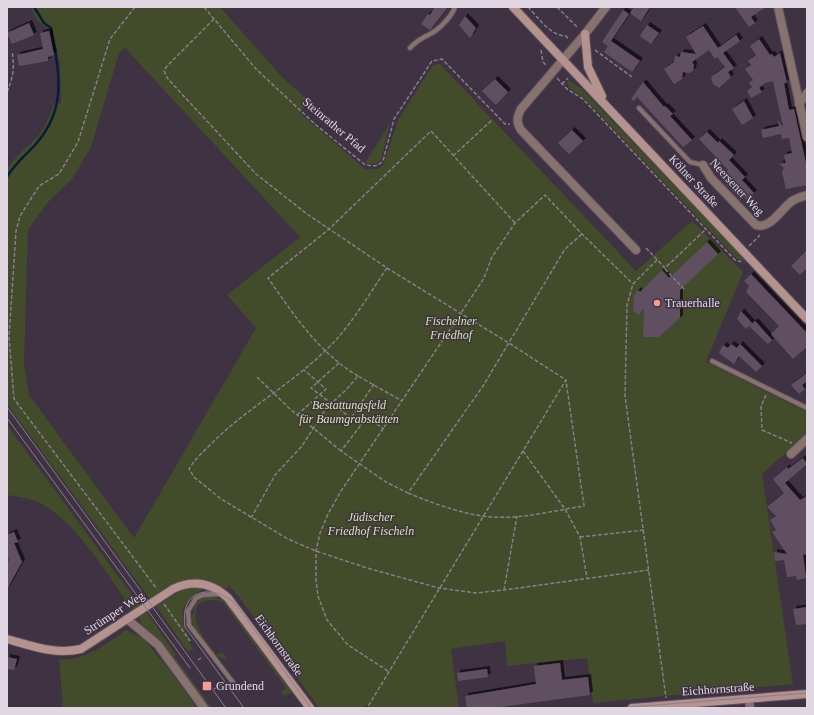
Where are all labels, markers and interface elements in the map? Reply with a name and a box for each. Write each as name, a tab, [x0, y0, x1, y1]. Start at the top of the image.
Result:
street label: Steinrather Pfad	[300, 95, 368, 155]
street label: Kölner Straße	[666, 152, 722, 210]
street label: Neersener Weg	[707, 155, 767, 219]
place label: Trauerhalle	[665, 296, 720, 310]
marker: Trauerhalle	[652, 298, 662, 308]
park label: Fischelner Friedhof	[424, 314, 477, 342]
park label: Bestattungsfeld für Baumgrabstätten	[299, 398, 399, 426]
park label: Jüdischer Friedhof Fischeln	[327, 510, 414, 538]
street label: Strümper Weg	[81, 588, 147, 638]
street label: Eichhornstraße	[252, 612, 306, 678]
place label: Grundend	[216, 679, 264, 693]
street label: Eichhornstraße	[681, 679, 755, 699]
marker: Grundend	[201, 680, 213, 692]

